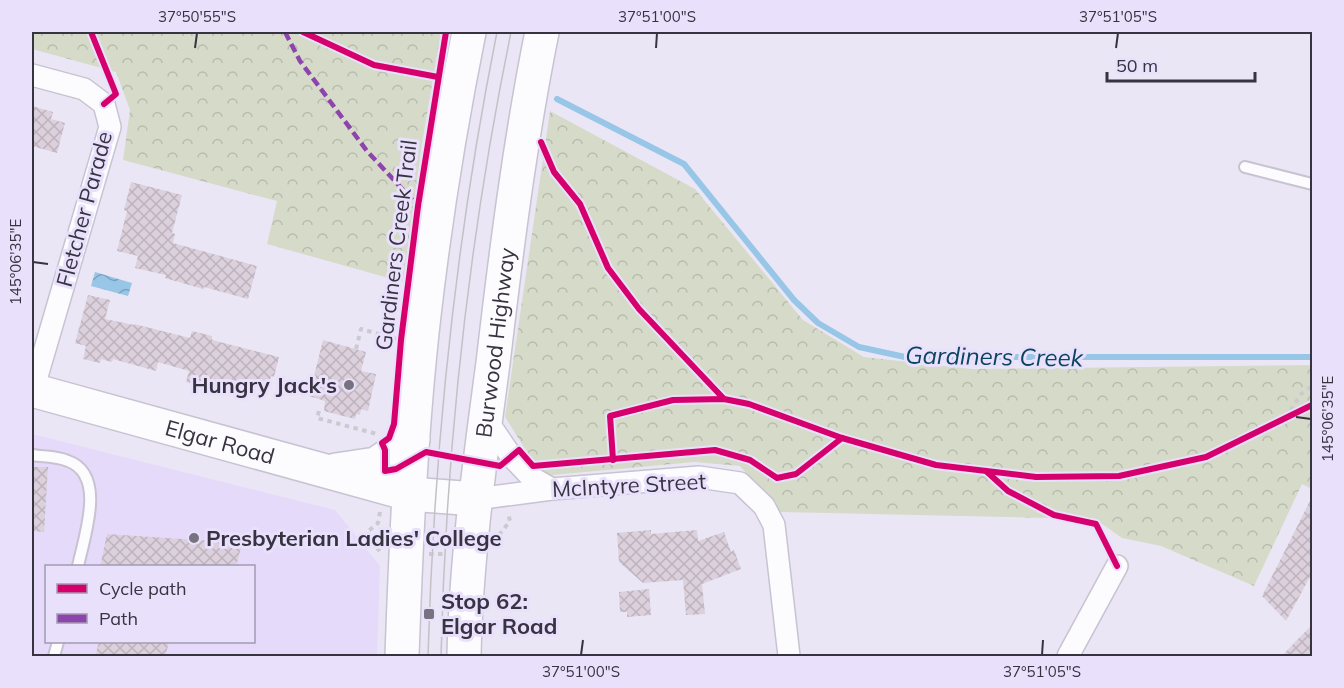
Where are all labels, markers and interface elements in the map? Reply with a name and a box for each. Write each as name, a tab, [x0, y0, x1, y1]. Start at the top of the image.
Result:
text: 37°50'55"S	[158, 7, 236, 26]
text: 37°51'00"S	[618, 7, 696, 26]
text: 37°51'05"S	[1079, 7, 1157, 26]
scale bar	[1107, 45, 1256, 83]
text: 50 m	[1116, 54, 1158, 77]
street label: Fletcher Parade	[50, 128, 118, 290]
street label: Gardiners Creek Trail	[369, 138, 423, 352]
text: 145°06'35"E	[6, 219, 25, 305]
street label: Burwood Highway	[469, 246, 521, 439]
water label: Gardiners Creek	[905, 339, 1084, 373]
place label: Hungry Jack's	[191, 371, 337, 399]
text: 145°06'35"E	[1318, 376, 1337, 462]
marker: Hungry Jack's	[342, 378, 356, 392]
street label: Elgar Road	[162, 413, 278, 470]
street label: McIntyre Street	[551, 467, 707, 503]
place label: Presbyterian Ladies' College	[206, 524, 502, 552]
marker: Presbyterian Ladies' College	[187, 531, 201, 545]
legend	[45, 565, 255, 643]
text: Cycle path	[99, 577, 186, 600]
place label: Stop 62: Elgar Road	[441, 587, 557, 640]
text: Path	[99, 607, 138, 630]
marker: Stop 62: Elgar Road	[422, 607, 436, 621]
text: 37°51'00"S	[542, 662, 620, 681]
text: 37°51'05"S	[1003, 662, 1081, 681]

